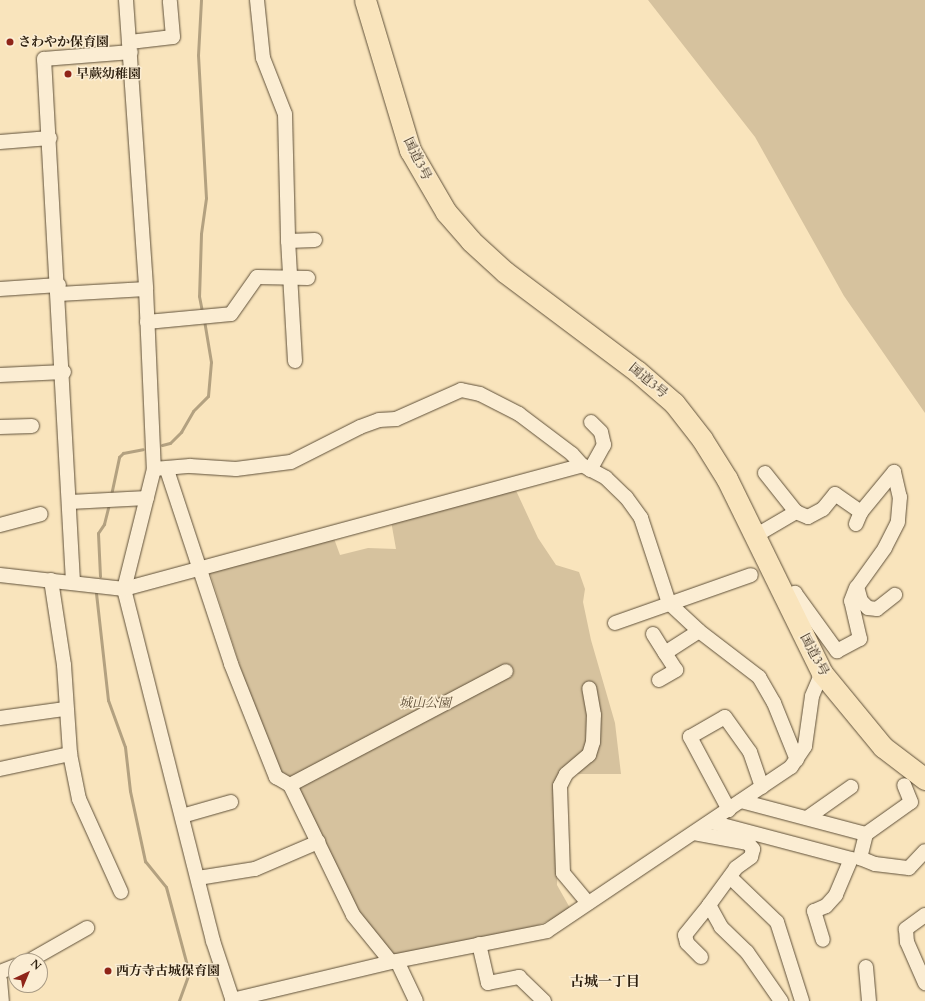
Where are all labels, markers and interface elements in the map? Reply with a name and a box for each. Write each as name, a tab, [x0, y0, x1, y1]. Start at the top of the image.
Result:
place label: さわやか保育園	[18, 34, 109, 50]
marker: さわやか保育園	[5, 37, 15, 47]
place label: 早蕨幼稚園	[76, 66, 141, 82]
marker: 早蕨幼稚園	[63, 69, 73, 79]
street label: 国道3号	[400, 135, 434, 183]
street label: 国道3号	[625, 360, 671, 402]
street label: 国道3号	[796, 631, 832, 679]
park label: 城山公園	[399, 695, 451, 711]
north arrow	[8, 953, 48, 993]
text: N	[27, 956, 45, 973]
place label: 西方寺古城保育園	[116, 963, 220, 979]
marker: 西方寺古城保育園	[103, 966, 113, 976]
district label: 古城一丁目	[570, 974, 640, 990]

